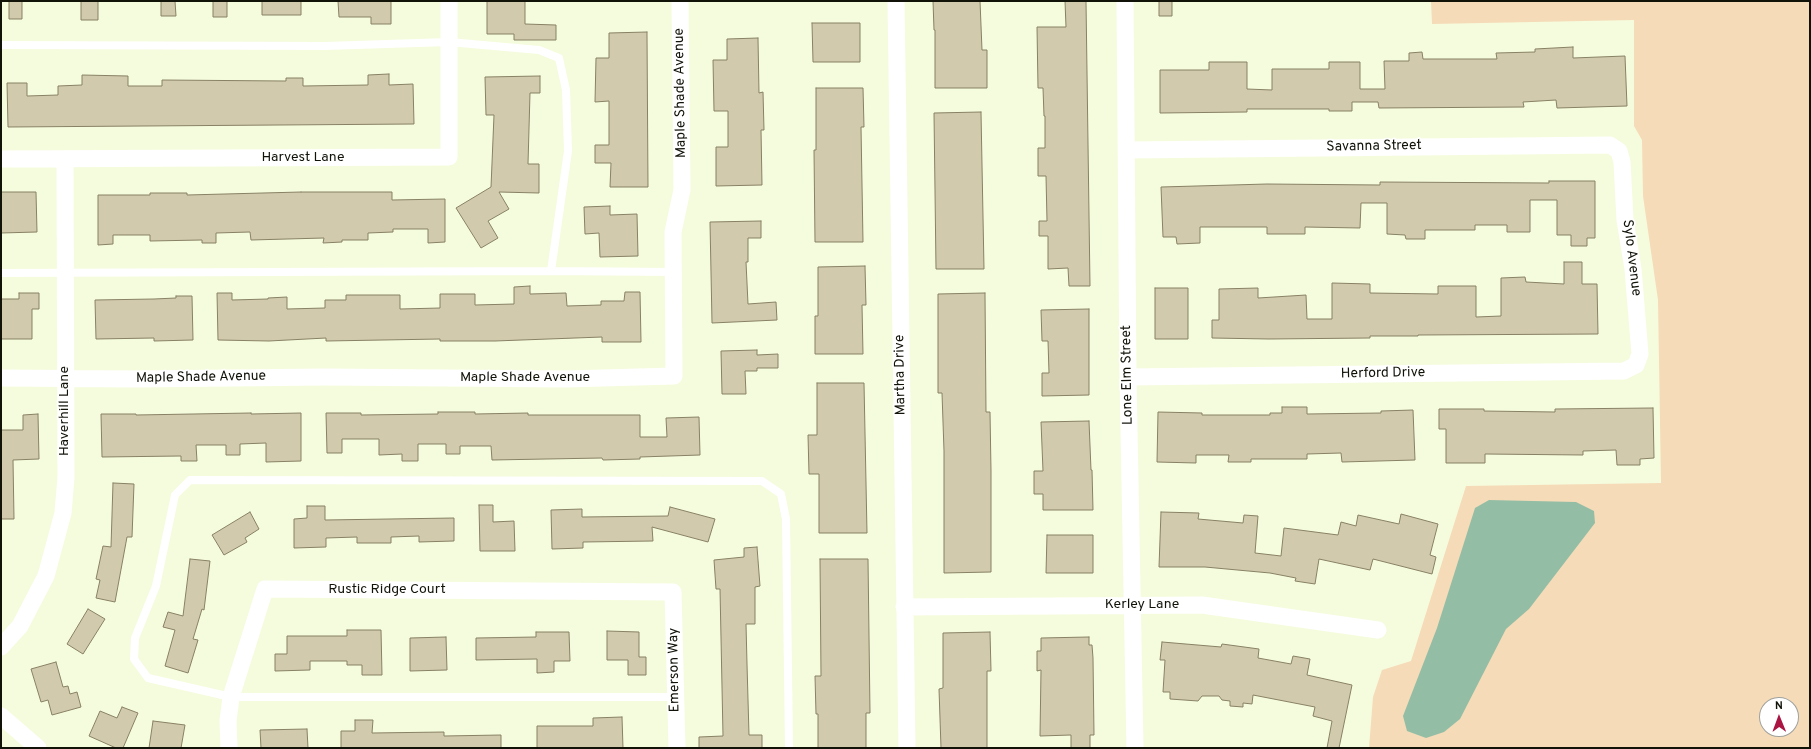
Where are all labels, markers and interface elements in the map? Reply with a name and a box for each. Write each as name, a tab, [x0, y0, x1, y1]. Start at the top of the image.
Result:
street label: Maple Shade Avenue	[671, 28, 691, 158]
street label: Savanna Street	[1326, 138, 1422, 156]
street label: Harvest Lane	[262, 150, 344, 166]
street label: Sylo Avenue	[1618, 219, 1644, 297]
street label: Lone Elm Street	[1119, 325, 1137, 425]
street label: Martha Drive	[892, 334, 910, 416]
street label: Herford Drive	[1341, 365, 1425, 383]
street label: Haverhill Lane	[57, 366, 73, 456]
street label: Maple Shade Avenue	[136, 368, 266, 388]
street label: Maple Shade Avenue	[460, 370, 590, 386]
street label: Rustic Ridge Court	[328, 582, 446, 598]
street label: Kerley Lane	[1105, 597, 1179, 613]
street label: Emerson Way	[666, 627, 684, 713]
north arrow	[1759, 697, 1799, 737]
text: N	[1775, 699, 1783, 713]

